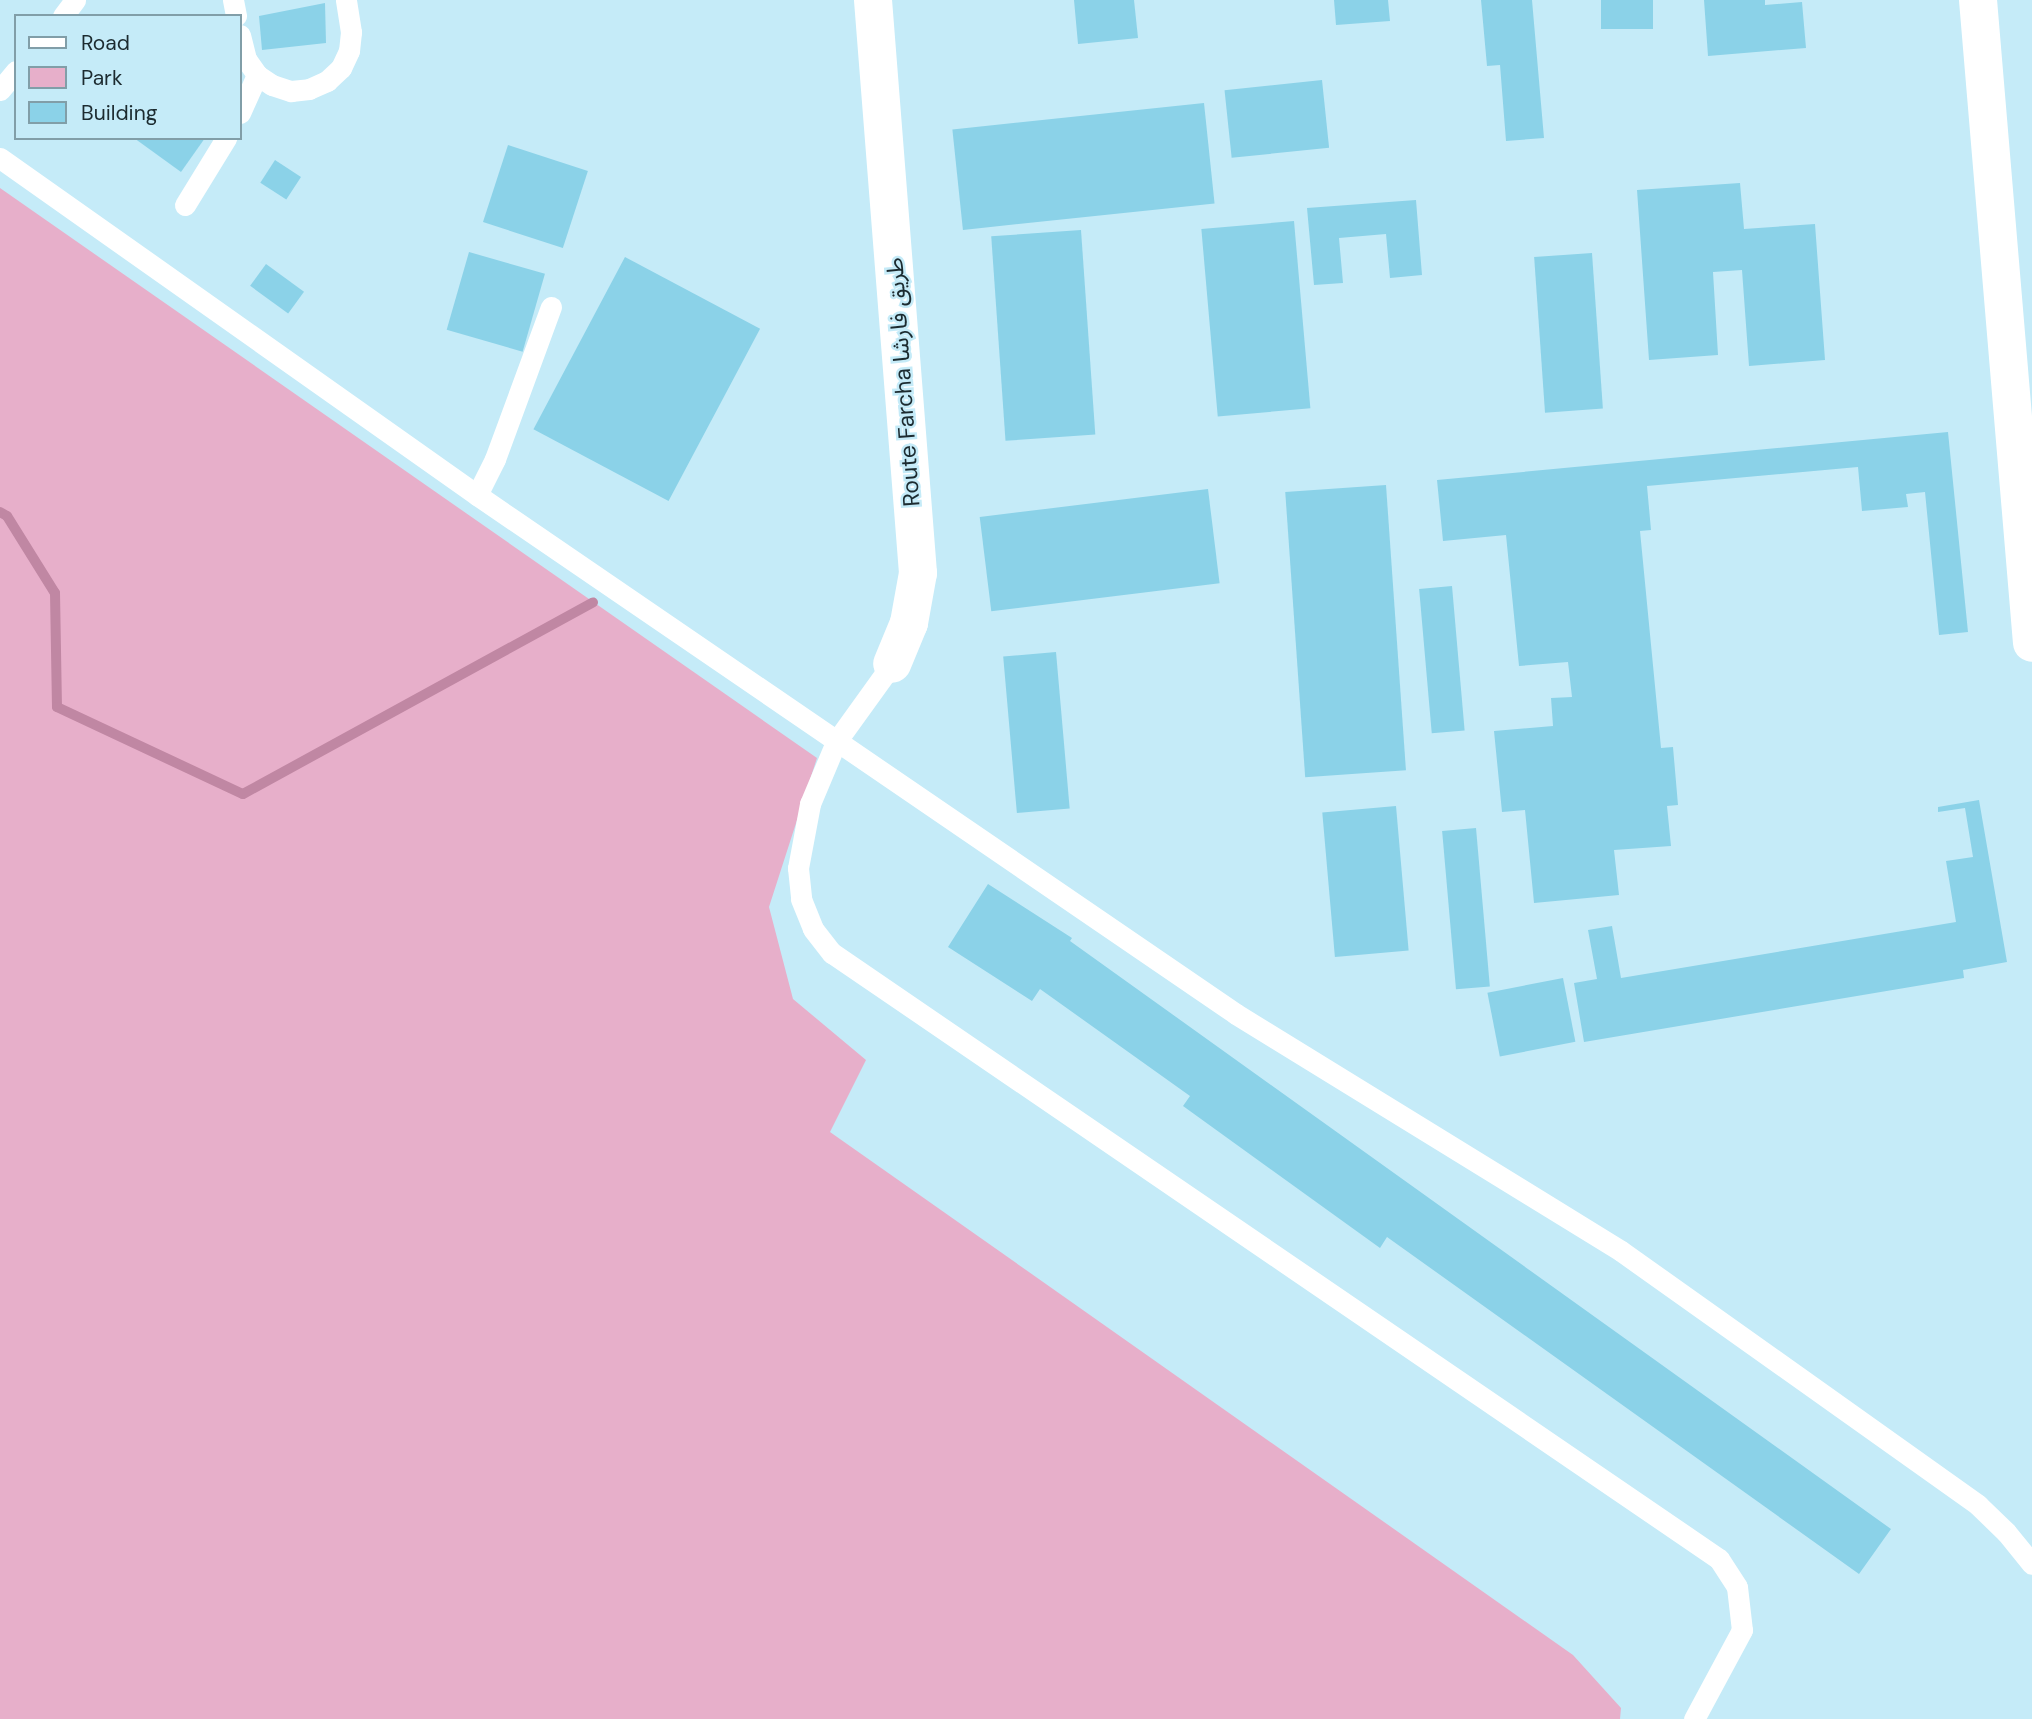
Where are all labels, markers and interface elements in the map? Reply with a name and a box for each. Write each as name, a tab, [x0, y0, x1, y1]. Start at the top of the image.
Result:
legend	[14, 14, 242, 140]
text: Road	[81, 29, 130, 57]
text: Park	[81, 64, 122, 92]
text: Building	[81, 99, 157, 127]
street label: Route Farcha طريق فارشا	[881, 256, 925, 508]

